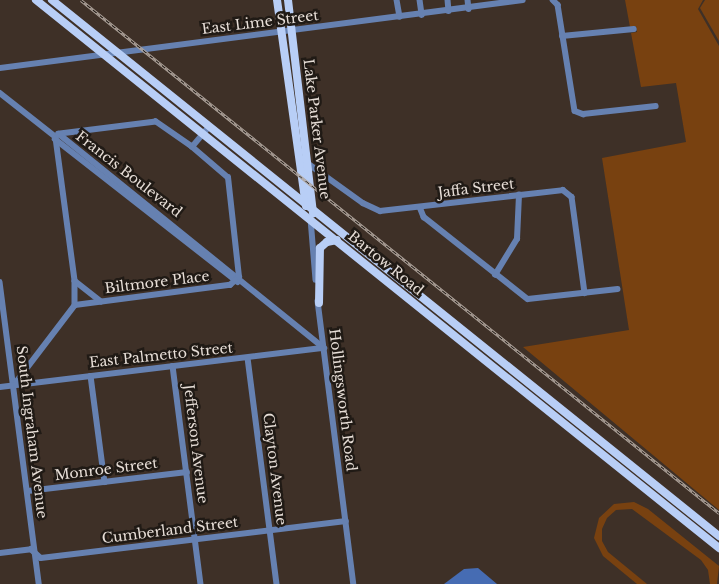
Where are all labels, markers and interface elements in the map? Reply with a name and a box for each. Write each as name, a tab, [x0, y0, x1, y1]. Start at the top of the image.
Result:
street label: East Lime Street	[201, 6, 319, 38]
street label: Lake Parker Avenue	[300, 57, 334, 201]
street label: Francis Boulevard	[73, 127, 185, 221]
street label: Jaffa Street	[437, 175, 515, 201]
street label: Bartow Road	[345, 227, 427, 299]
street label: Biltmore Place	[104, 267, 210, 297]
street label: Hollingsworth Road	[326, 328, 360, 472]
street label: East Palmetto Street	[88, 339, 234, 371]
street label: South Ingraham Avenue	[13, 344, 51, 520]
street label: Jefferson Avenue	[180, 383, 212, 505]
street label: Clayton Avenue	[260, 412, 290, 526]
street label: Monroe Street	[54, 454, 158, 484]
street label: Cumberland Street	[101, 513, 239, 547]

